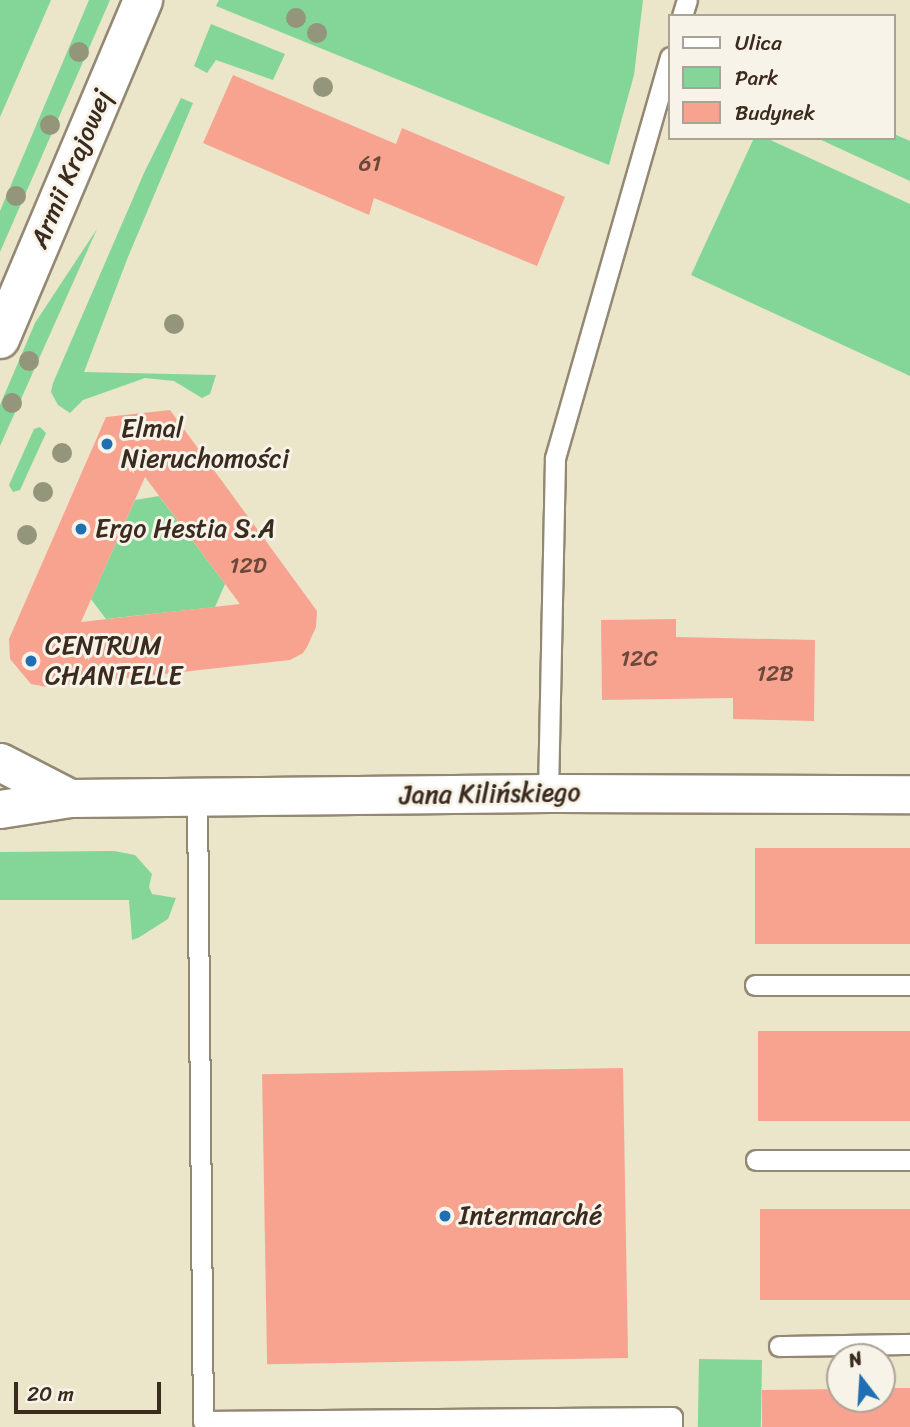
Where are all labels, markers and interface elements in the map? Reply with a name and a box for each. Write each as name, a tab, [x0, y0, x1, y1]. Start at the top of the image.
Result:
legend	[668, 14, 896, 140]
text: Ulica	[735, 24, 782, 62]
text: Park	[735, 59, 778, 97]
street label: Armii Krajowej	[24, 85, 118, 253]
text: Budynek	[735, 94, 815, 132]
house number: 61	[359, 150, 381, 178]
place label: Elmal Nieruchomości	[121, 413, 289, 474]
marker: Elmal Nieruchomości	[99, 436, 115, 452]
place label: Ergo Hestia S.A	[95, 513, 277, 545]
marker: Ergo Hestia S.A	[73, 521, 89, 537]
house number: 12D	[230, 552, 266, 580]
place label: CENTRUM CHANTELLE	[45, 630, 182, 692]
house number: 12C	[620, 645, 658, 673]
marker: CENTRUM CHANTELLE	[23, 653, 39, 669]
house number: 12B	[756, 660, 794, 688]
street label: Jana Kilińskiego	[398, 777, 582, 811]
place label: Intermarché	[459, 1200, 602, 1232]
marker: Intermarché	[437, 1208, 453, 1224]
text: N	[844, 1342, 866, 1377]
north arrow	[826, 1343, 896, 1413]
scale bar	[18, 1368, 164, 1412]
text: 20 m	[27, 1375, 74, 1413]

